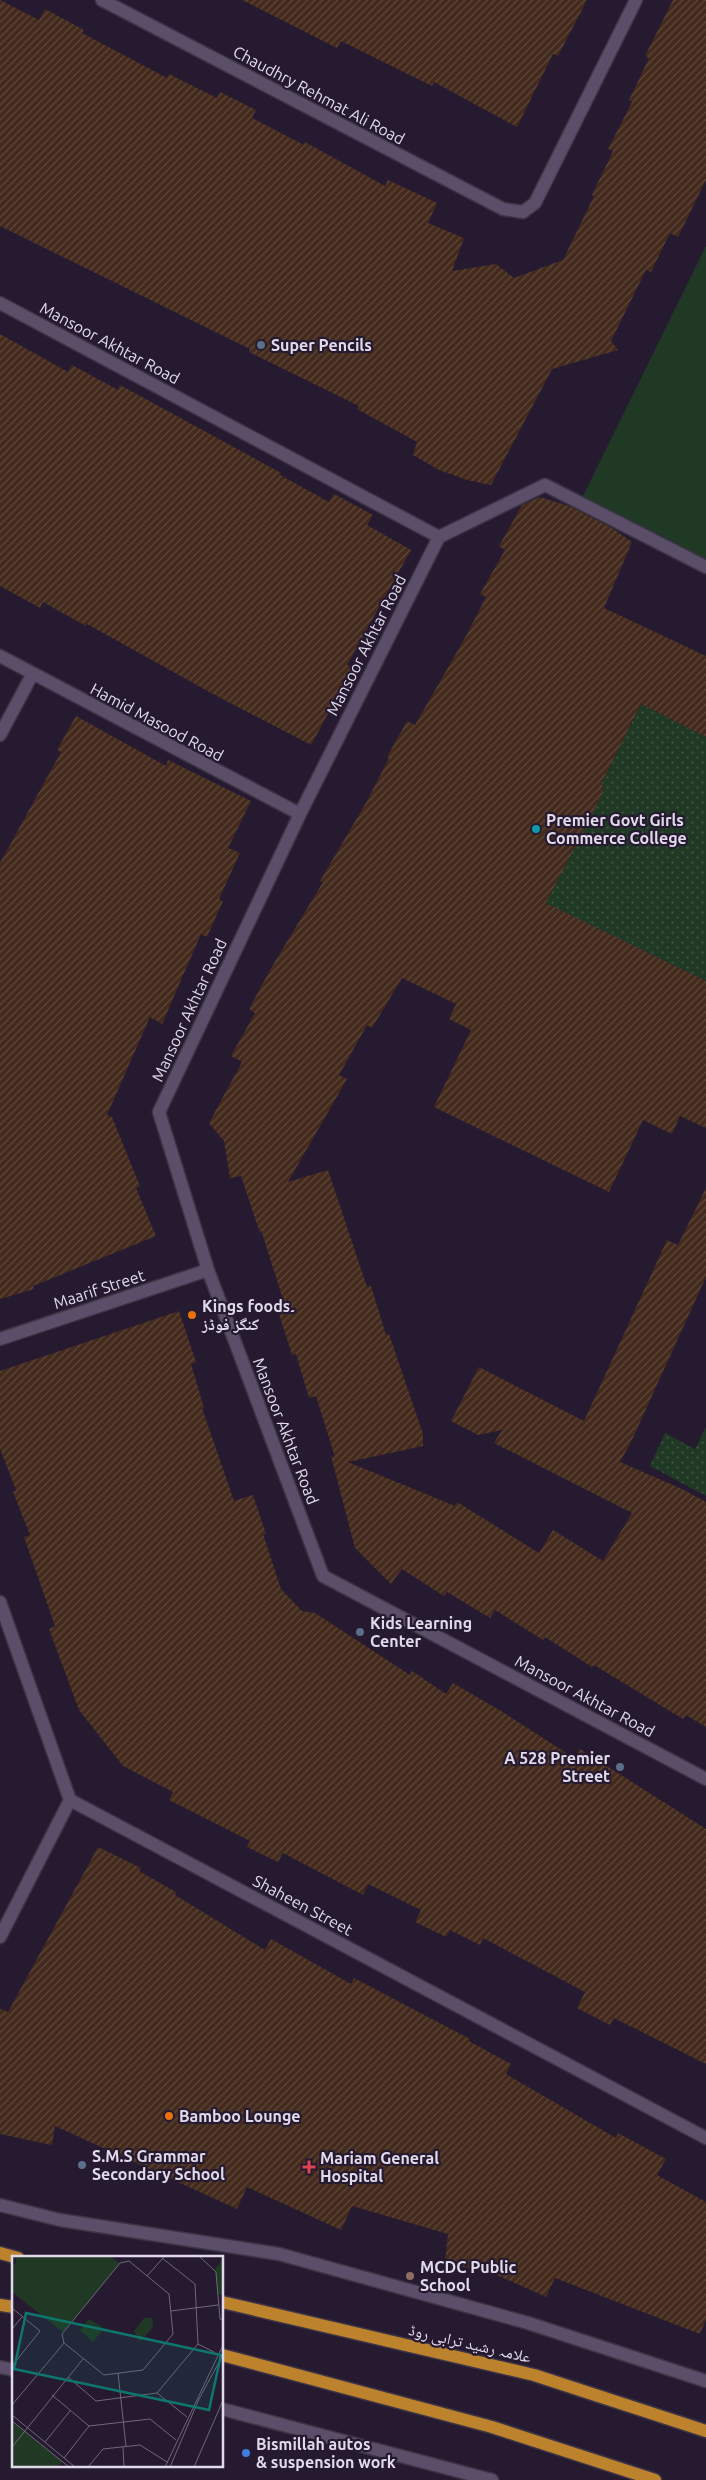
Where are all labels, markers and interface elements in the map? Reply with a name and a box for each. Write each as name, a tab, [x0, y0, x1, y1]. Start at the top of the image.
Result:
street label: Chaudhry Rehmat Ali Road	[230, 42, 408, 148]
street label: Mansoor Akhtar Road	[37, 299, 183, 387]
place label: Super Pencils	[271, 336, 372, 354]
marker: Super Pencils	[255, 339, 267, 351]
street label: Mansoor Akhtar Road	[323, 572, 409, 718]
street label: Hamid Masood Road	[88, 679, 226, 765]
place label: Premier Govt Girls Commerce College	[546, 811, 687, 847]
marker: Premier Govt Girls Commerce College	[530, 823, 542, 835]
street label: Mansoor Akhtar Road	[148, 936, 230, 1084]
street label: Maarif Street	[51, 1266, 148, 1312]
place label: Kings foods۔ کنگز فوڈز	[201, 1297, 295, 1333]
marker: Kings foods۔ کنگز فوڈز	[186, 1309, 198, 1321]
street label: Mansoor Akhtar Road	[250, 1355, 322, 1507]
place label: Kids Learning Center	[370, 1614, 472, 1650]
marker: Kids Learning Center	[354, 1626, 366, 1638]
street label: Mansoor Akhtar Road	[512, 1652, 658, 1740]
place label: A 528 Premier Street	[504, 1749, 610, 1785]
marker: A 528 Premier Street	[614, 1761, 626, 1773]
street label: Shaheen Street	[250, 1871, 356, 1939]
place label: Bamboo Lounge	[179, 2107, 301, 2125]
marker: Bamboo Lounge	[163, 2110, 175, 2122]
place label: S.M.S Grammar Secondary School	[92, 2147, 225, 2183]
place label: Mariam General Hospital	[320, 2149, 439, 2185]
marker: S.M.S Grammar Secondary School	[76, 2159, 88, 2171]
marker: Mariam General Hospital	[302, 2160, 316, 2174]
inset map	[12, 2256, 224, 2468]
place label: MCDC Public School	[420, 2258, 517, 2294]
marker: MCDC Public School	[404, 2270, 416, 2282]
street label: علامہ رشید ترابی روڈ	[407, 2320, 533, 2368]
place label: Bismillah autos & suspension work	[256, 2435, 396, 2471]
marker: Bismillah autos & suspension work	[240, 2447, 252, 2459]

